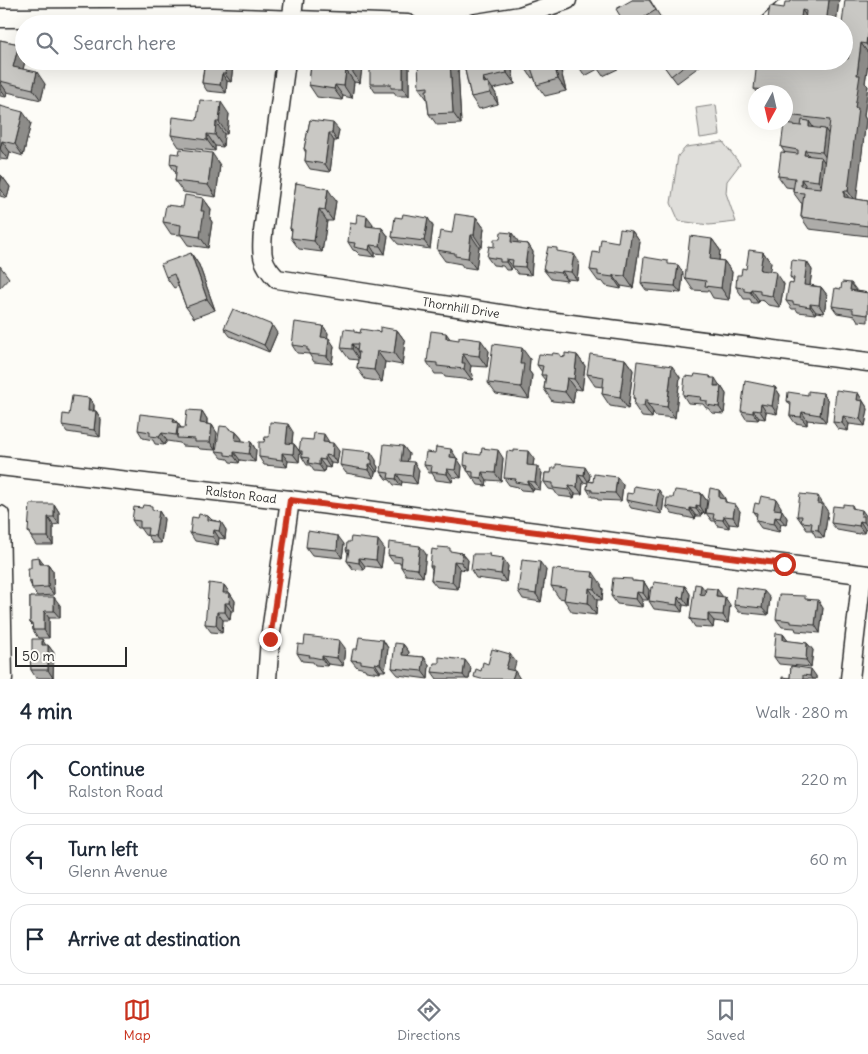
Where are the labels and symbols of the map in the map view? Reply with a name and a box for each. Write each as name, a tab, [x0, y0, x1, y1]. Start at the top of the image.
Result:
north arrow	[748, 85, 793, 130]
street label: Thornhill Drive	[421, 294, 501, 321]
street label: Ralston Road	[205, 483, 277, 506]
route start	[773, 553, 796, 576]
route end	[259, 628, 282, 651]
scale bar	[15, 644, 128, 667]

